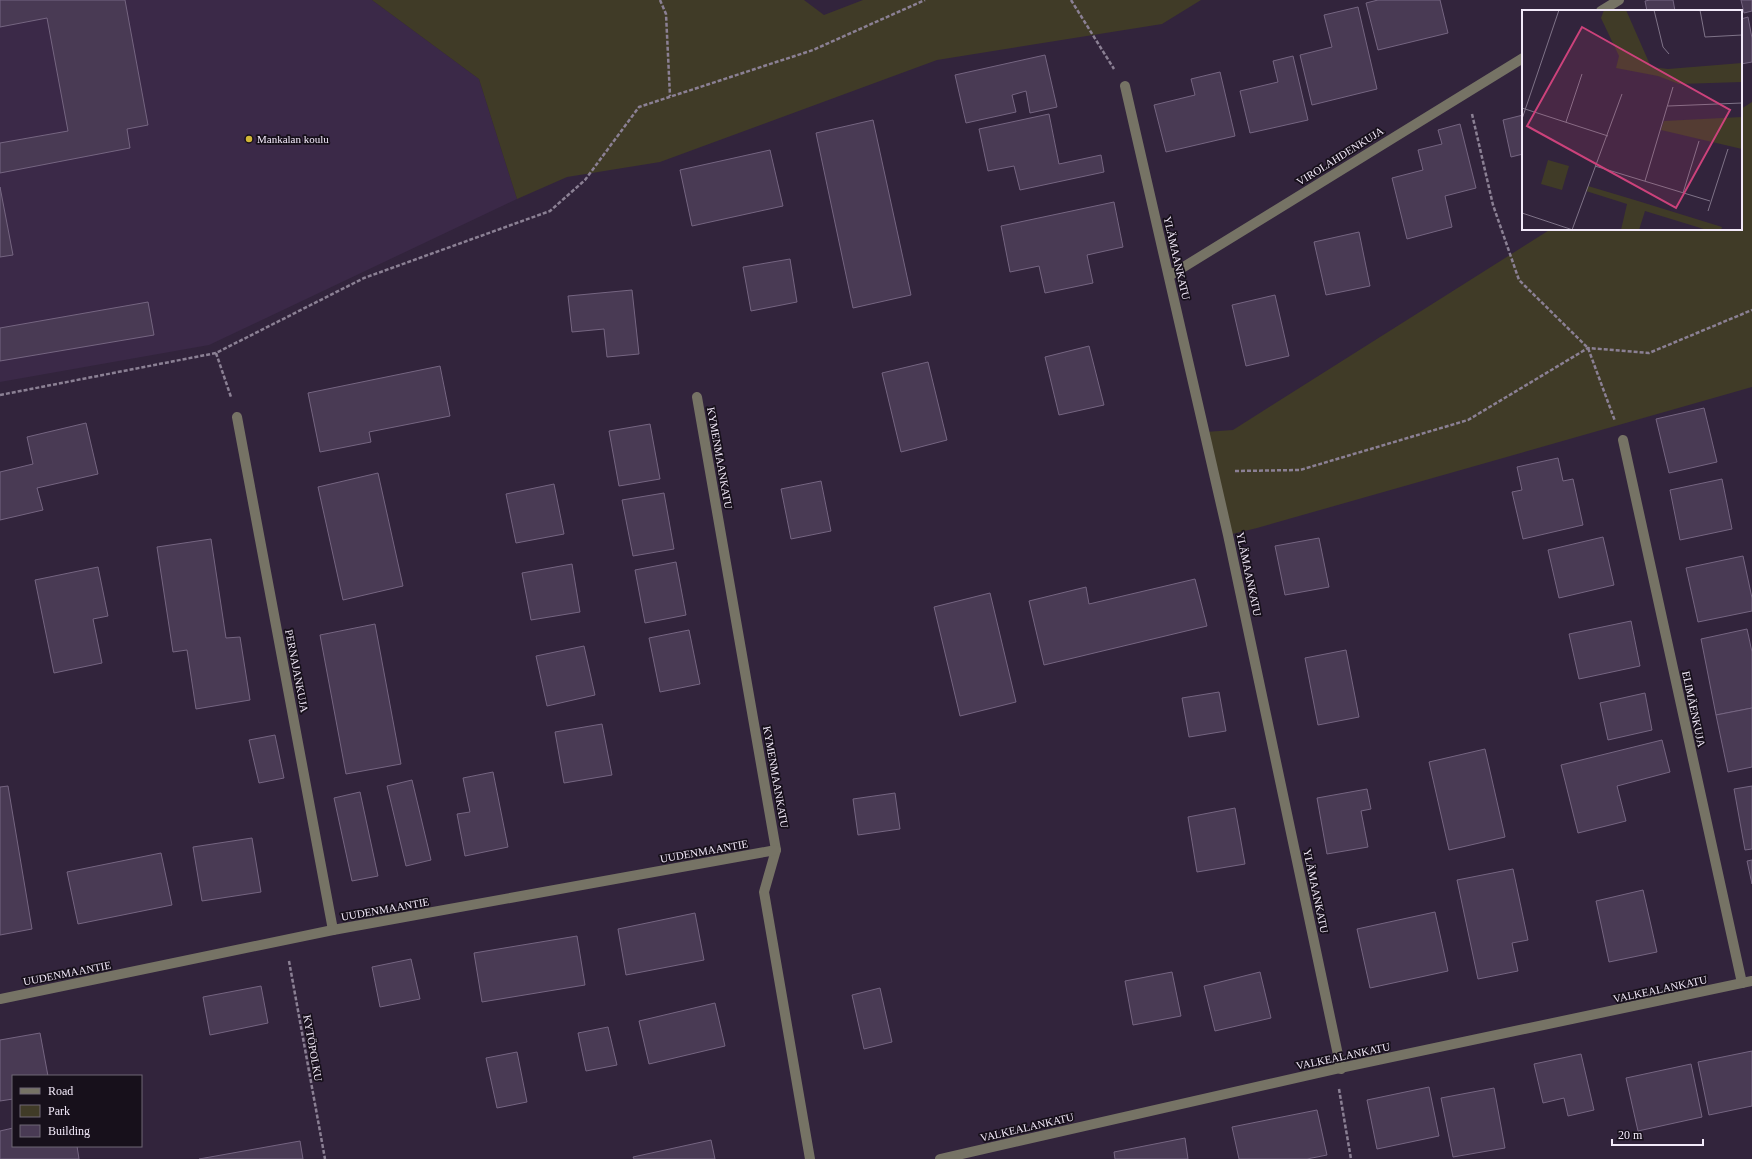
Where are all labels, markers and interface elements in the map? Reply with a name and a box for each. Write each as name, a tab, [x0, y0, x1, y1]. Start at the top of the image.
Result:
inset map	[1522, 10, 1742, 230]
street label: VIROLAHDENKUJA	[1294, 124, 1386, 188]
place label: Mankalan koulu	[257, 133, 329, 145]
marker: Mankalan koulu	[244, 134, 254, 144]
street label: YLÄMAANKATU	[1162, 215, 1192, 301]
street label: KYMENMAANKATU	[705, 406, 735, 510]
street label: YLÄMAANKATU	[1234, 531, 1264, 617]
street label: PERNAJANKUJA	[283, 628, 311, 714]
street label: ELIMÄENKUJA	[1680, 670, 1708, 748]
street label: KYMENMAANKATU	[761, 725, 791, 829]
street label: UUDENMAANTIE	[659, 837, 749, 865]
street label: YLÄMAANKATU	[1301, 848, 1331, 934]
street label: UUDENMAANTIE	[340, 895, 430, 923]
street label: UUDENMAANTIE	[22, 959, 112, 987]
street label: VALKEALANKATU	[1612, 973, 1708, 1005]
street label: KYTÖPOLKU	[301, 1014, 325, 1082]
street label: VALKEALANKATU	[1295, 1040, 1391, 1072]
legend	[12, 1075, 142, 1147]
text: Road	[48, 1084, 73, 1098]
text: Park	[48, 1104, 70, 1118]
street label: VALKEALANKATU	[979, 1110, 1075, 1144]
scale bar	[1612, 1121, 1703, 1147]
text: Building	[48, 1124, 90, 1138]
text: 20 m	[1618, 1128, 1643, 1142]

